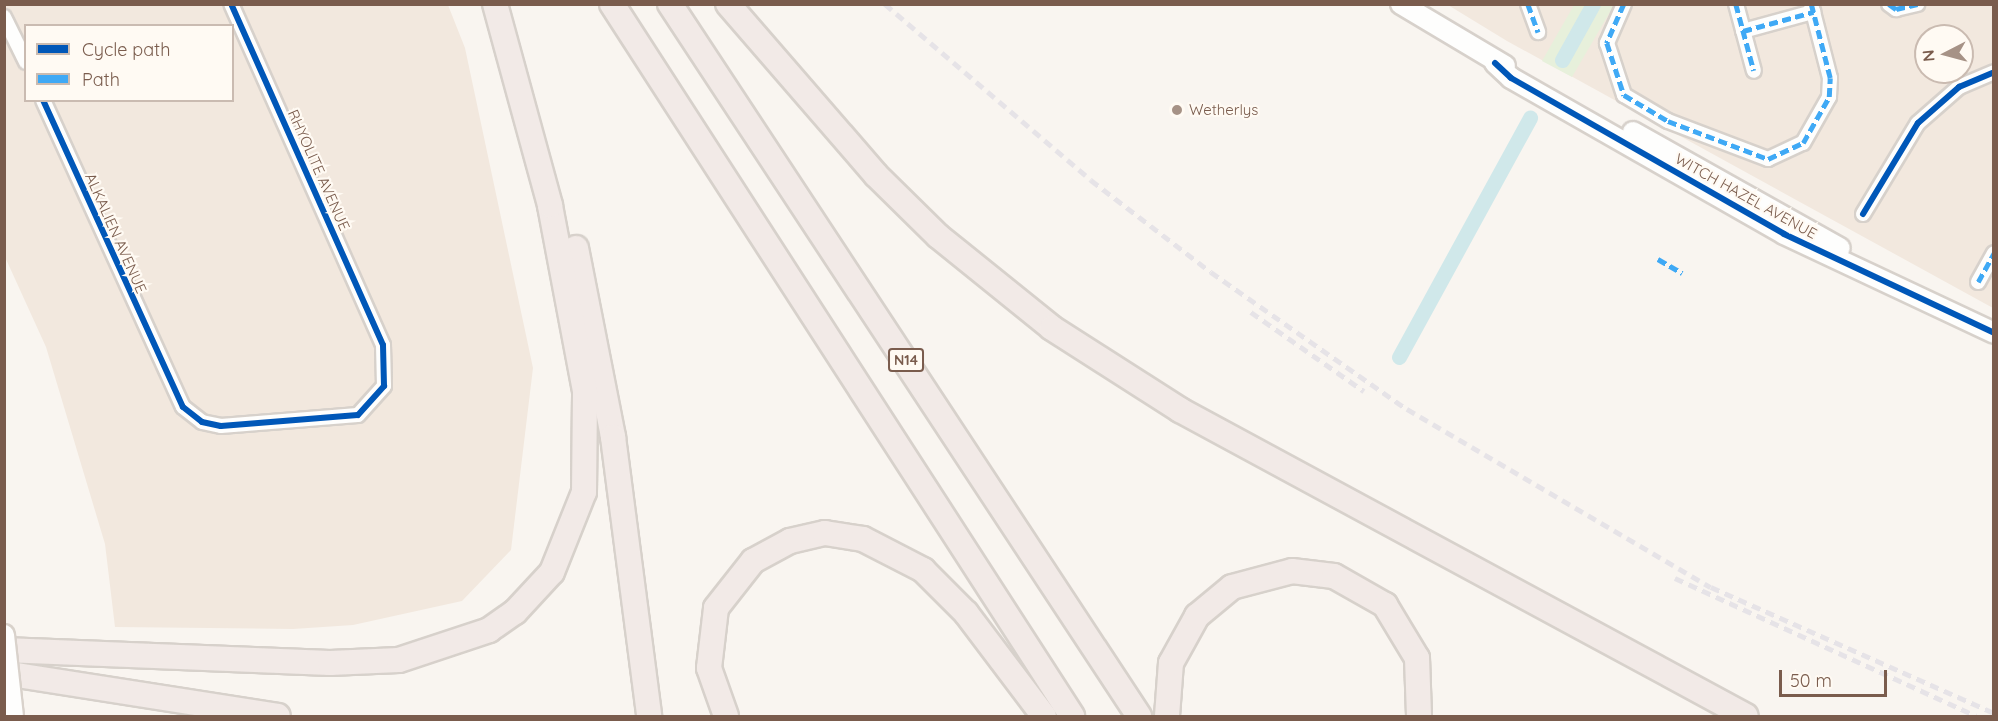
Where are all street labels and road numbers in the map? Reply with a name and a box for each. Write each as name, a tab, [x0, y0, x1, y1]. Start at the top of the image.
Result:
street label: RHYOLITE AVENUE	[284, 107, 354, 233]
street label: WITCH HAZEL AVENUE	[1672, 149, 1820, 243]
street label: ALKALIEN AVENUE	[81, 170, 151, 296]
road number: N14	[888, 349, 924, 371]

